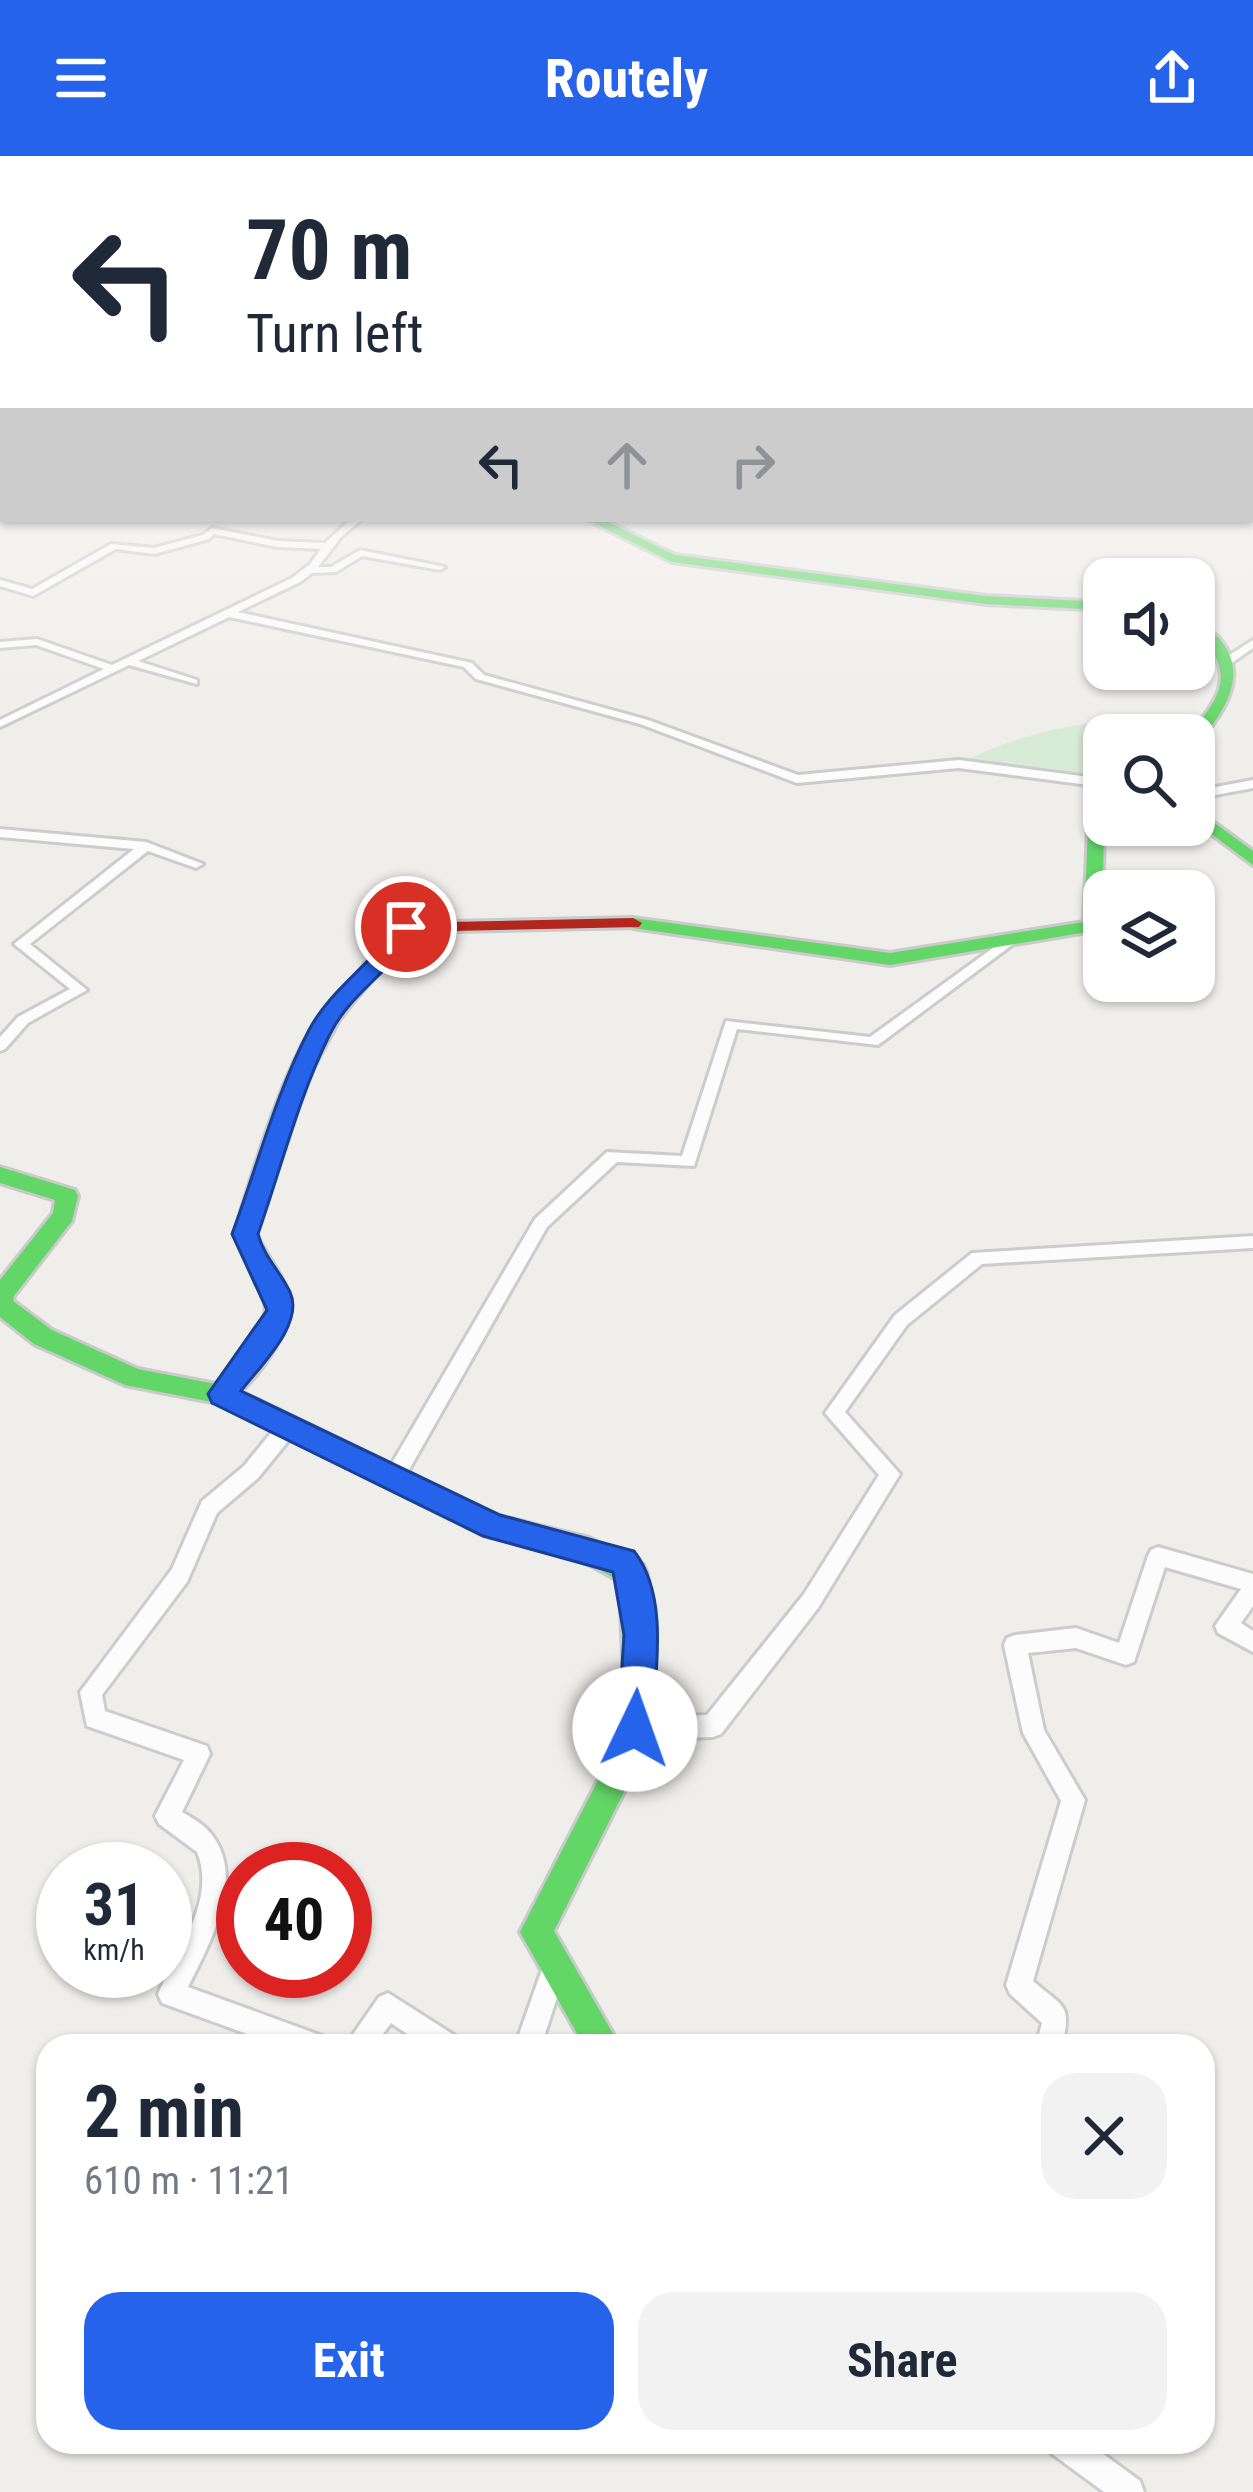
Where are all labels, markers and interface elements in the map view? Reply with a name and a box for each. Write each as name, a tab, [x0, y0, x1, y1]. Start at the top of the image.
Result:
icon: menu	[48, 45, 114, 111]
icon: share	[1139, 45, 1205, 111]
text: Routely	[545, 47, 708, 110]
text: 70 m	[246, 201, 413, 300]
icon: left	[48, 204, 204, 360]
text: Turn left	[246, 302, 423, 365]
icon: left	[468, 432, 534, 498]
icon: ahead	[594, 432, 660, 498]
icon: right	[720, 432, 786, 498]
map controls	[1083, 558, 1215, 1002]
button: sound	[1083, 558, 1215, 690]
button: search	[1083, 714, 1215, 846]
button: layers	[1083, 870, 1215, 1002]
pin	[355, 876, 457, 978]
icon: arrive	[373, 894, 439, 960]
position arrow	[572, 1666, 698, 1792]
speed limit sign: 40	[216, 1842, 372, 1998]
text: 31	[84, 1869, 144, 1940]
text: km/h	[83, 1932, 145, 1967]
text: 2 min	[84, 2070, 244, 2155]
button: close	[1041, 2073, 1167, 2199]
text: 610 m · 11:21	[84, 2158, 294, 2204]
button: Exit	[84, 2292, 614, 2430]
button: Share	[638, 2292, 1167, 2430]

